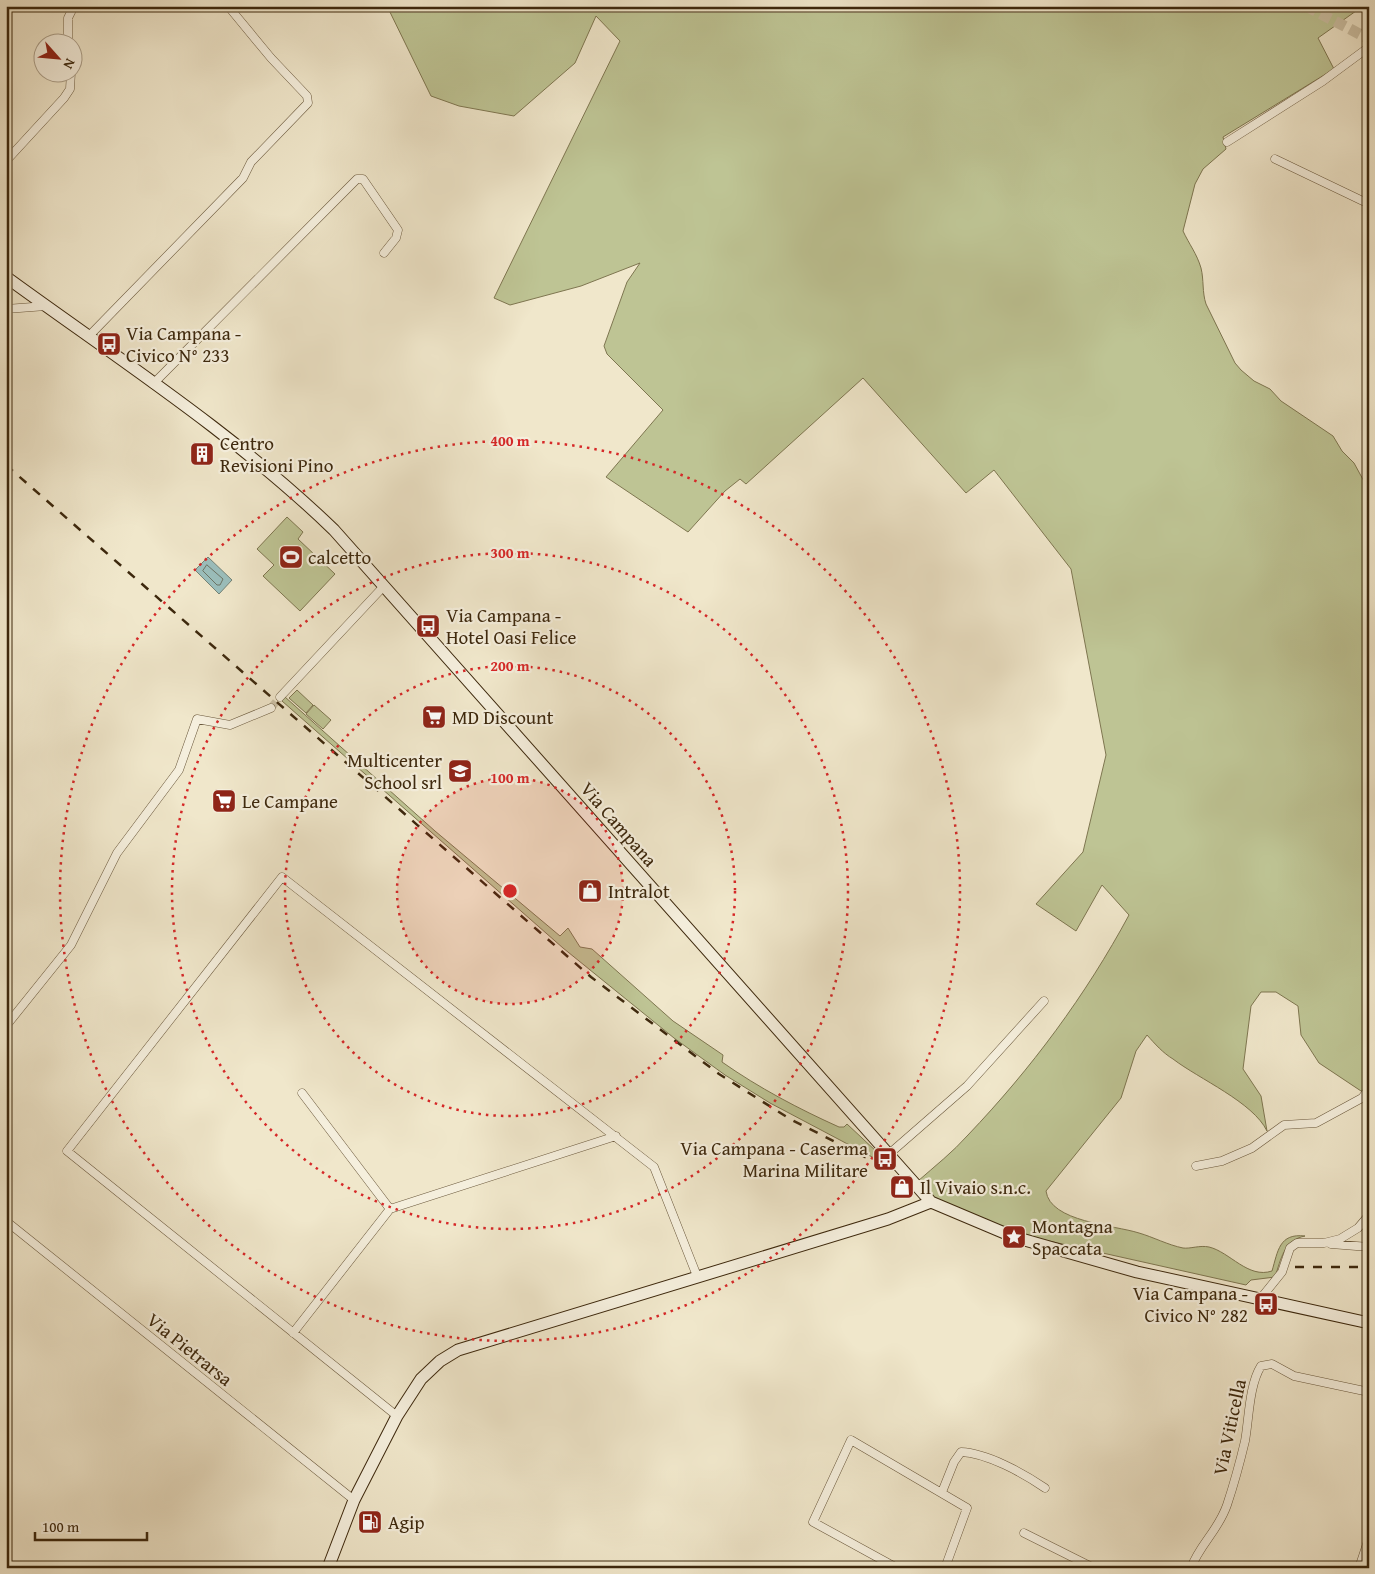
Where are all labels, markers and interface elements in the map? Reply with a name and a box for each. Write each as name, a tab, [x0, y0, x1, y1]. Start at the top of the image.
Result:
north arrow	[32, 32, 82, 82]
text: N	[58, 55, 81, 73]
place label: Via Campana - Civico N° 233	[126, 319, 241, 369]
bus stop icon: Via Campana - Civico N° 233	[96, 331, 122, 357]
place label: Centro Revisioni Pino	[220, 429, 333, 479]
text: 400 m	[490, 430, 530, 451]
building icon: Centro Revisioni Pino	[189, 441, 215, 467]
text: 300 m	[490, 542, 530, 563]
place label: calcetto	[308, 543, 371, 571]
sports icon: calcetto	[278, 544, 304, 570]
place label: Via Campana - Hotel Oasi Felice	[446, 601, 577, 651]
bus stop icon: Via Campana - Hotel Oasi Felice	[415, 613, 441, 639]
text: 200 m	[490, 655, 530, 676]
place label: MD Discount	[452, 703, 554, 731]
supermarket icon: MD Discount	[421, 704, 447, 730]
place label: Multicenter School srl	[347, 746, 442, 796]
school or university icon: Multicenter School srl	[447, 758, 473, 784]
text: 100 m	[490, 767, 530, 788]
street label: Via Campana	[574, 775, 664, 873]
place label: Le Campane	[242, 787, 338, 815]
supermarket icon: Le Campane	[211, 788, 237, 814]
place label: Intralot	[608, 877, 670, 905]
shop icon: Intralot	[577, 878, 603, 904]
centre of rings	[501, 882, 519, 900]
place label: Via Campana - Caserma Marina Militare	[680, 1134, 868, 1184]
bus stop icon: Via Campana - Caserma Marina Militare	[872, 1146, 898, 1172]
place label: Il Vivaio s.n.c.	[920, 1173, 1031, 1201]
shop icon: Il Vivaio s.n.c.	[889, 1174, 915, 1200]
place label: Montagna Spaccata	[1032, 1212, 1113, 1262]
place icon: Montagna Spaccata	[1001, 1224, 1027, 1250]
place label: Via Campana - Civico N° 282	[1133, 1279, 1248, 1329]
bus stop icon: Via Campana - Civico N° 282	[1253, 1291, 1279, 1317]
street label: Via Pietrarsa	[141, 1306, 239, 1392]
street label: Via Viticella	[1205, 1376, 1253, 1478]
place label: Agip	[388, 1508, 425, 1536]
scale bar	[35, 1509, 148, 1541]
fuel station icon: Agip	[357, 1509, 383, 1535]
text: 100 m	[42, 1516, 80, 1537]

